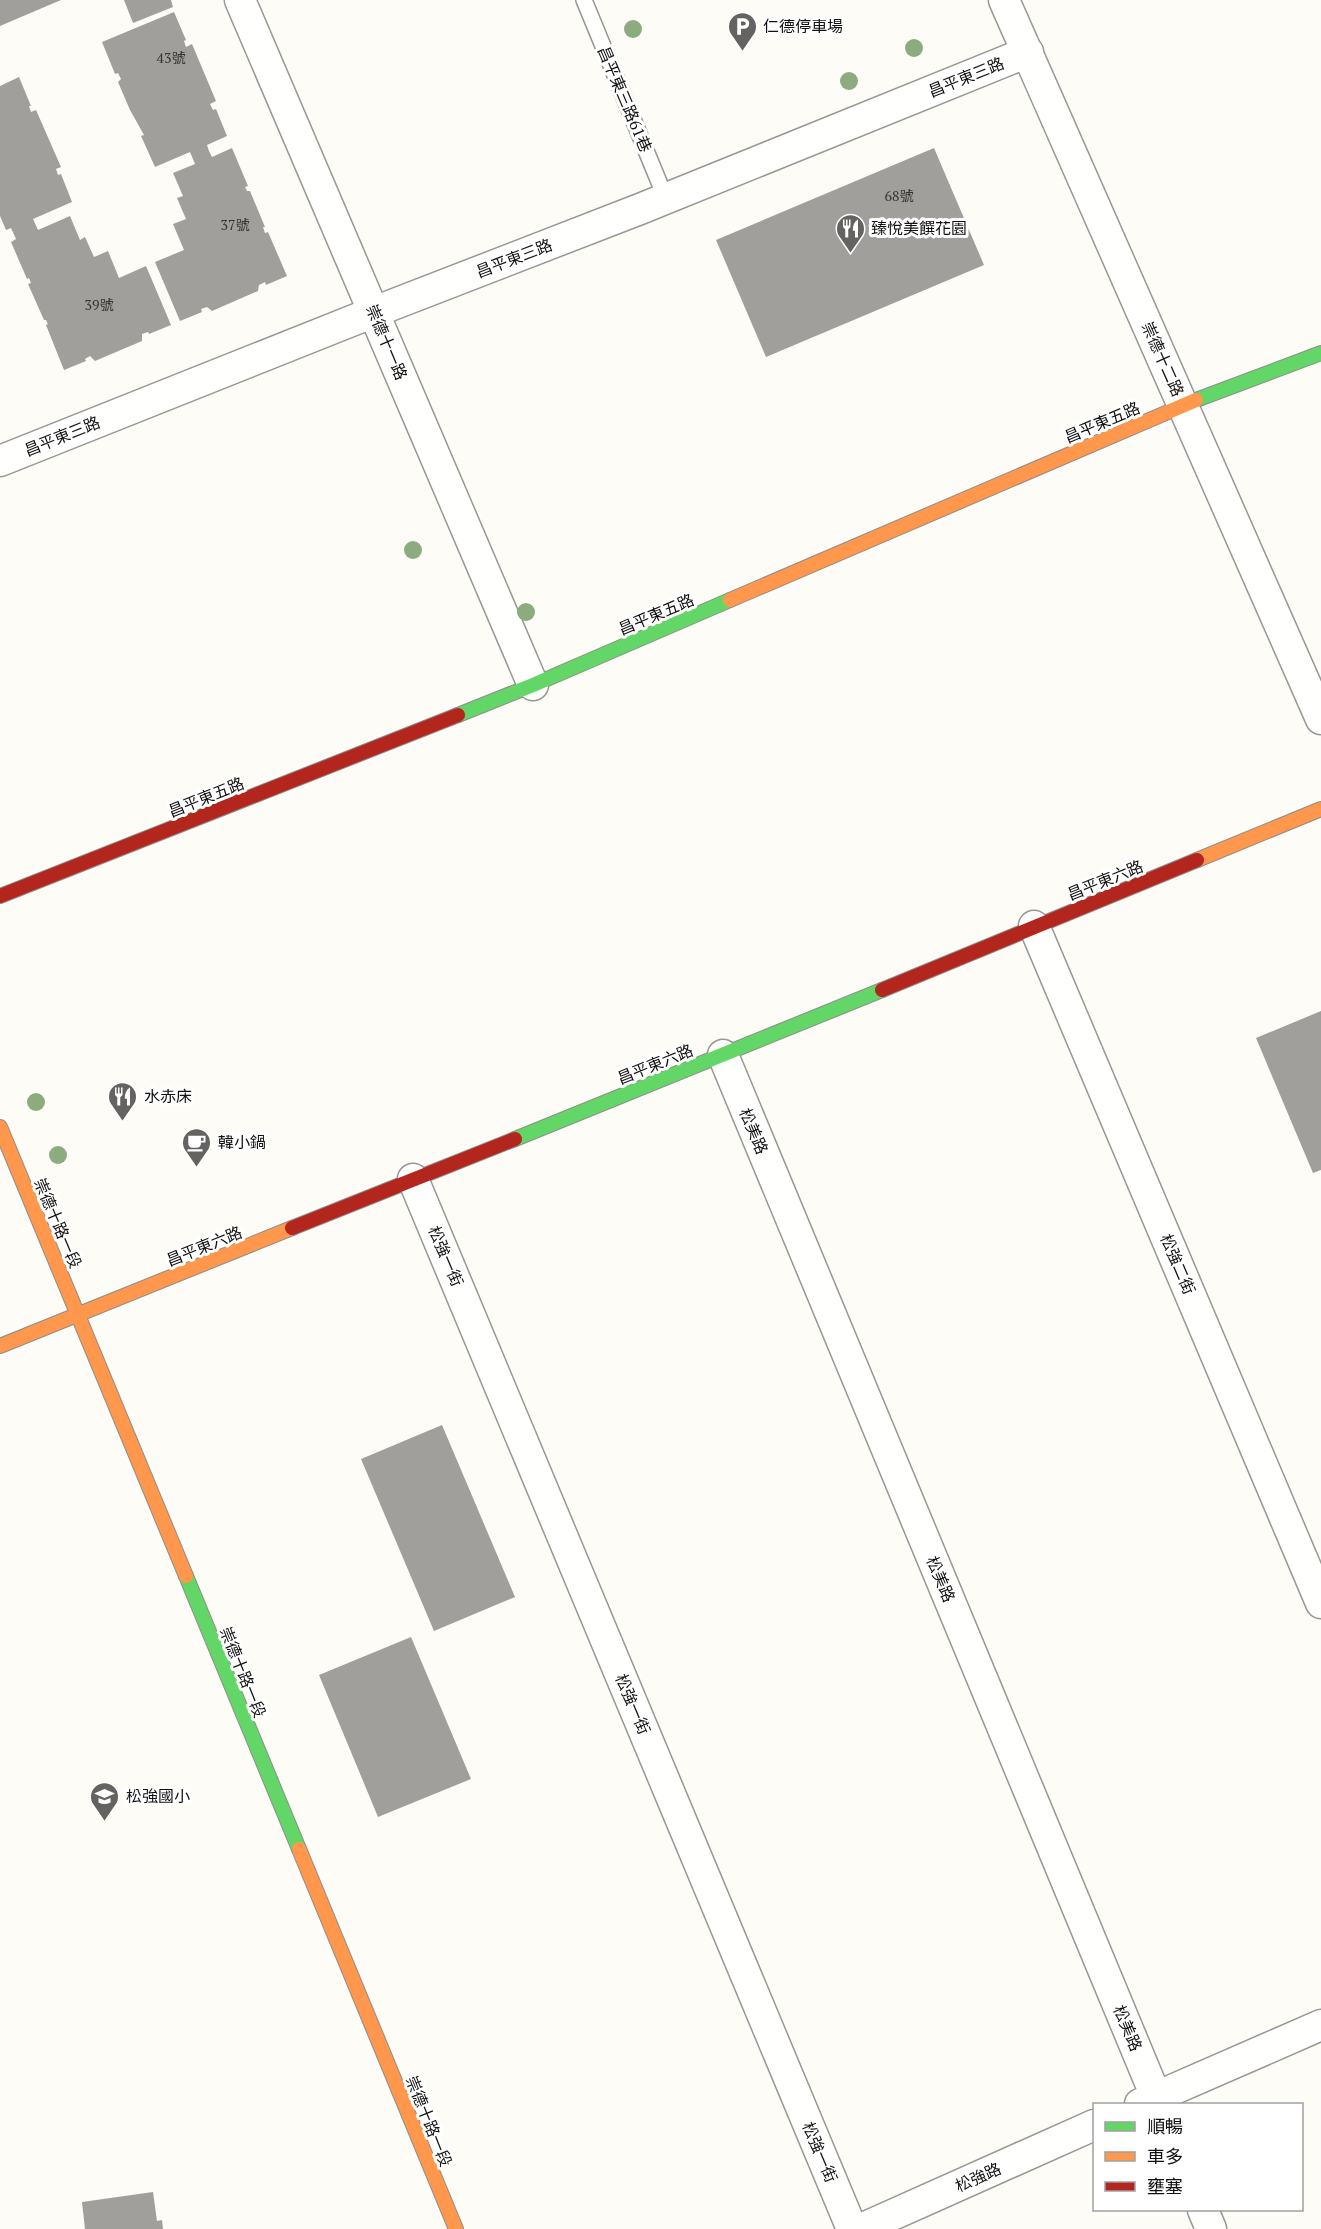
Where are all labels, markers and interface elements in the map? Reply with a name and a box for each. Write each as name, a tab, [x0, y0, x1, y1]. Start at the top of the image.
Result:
parking icon: 仁德停車場	[726, 10, 758, 52]
place label: 仁德停車場	[763, 15, 843, 37]
street label: 昌平東三路61巷	[593, 43, 657, 155]
house number: 43號	[157, 48, 185, 67]
street label: 昌平東三路	[925, 52, 1007, 102]
house number: 68號	[885, 186, 913, 205]
restaurant icon: 臻悅美饌花園	[834, 212, 866, 254]
house number: 37號	[221, 215, 249, 234]
place label: 臻悅美饌花園	[871, 217, 967, 239]
street label: 昌平東三路	[473, 233, 555, 283]
house number: 39號	[85, 295, 113, 314]
street label: 崇德十一路	[361, 301, 413, 383]
street label: 崇德十二路	[1137, 318, 1189, 400]
street label: 昌平東五路	[1061, 396, 1143, 448]
street label: 昌平東三路	[21, 411, 103, 461]
street label: 昌平東五路	[615, 588, 697, 640]
street label: 昌平東五路	[165, 772, 247, 822]
street label: 昌平東六路	[1064, 855, 1146, 905]
street label: 昌平東六路	[614, 1039, 696, 1089]
restaurant icon: 水赤床	[107, 1080, 139, 1122]
place label: 水赤床	[144, 1085, 192, 1107]
street label: 松美路	[734, 1105, 774, 1157]
cafe icon: 韓小鍋	[181, 1126, 213, 1168]
place label: 韓小鍋	[218, 1131, 266, 1153]
street label: 崇德十路一段	[29, 1175, 87, 1271]
street label: 昌平東六路	[163, 1221, 245, 1271]
street label: 松強一街	[423, 1222, 469, 1290]
street label: 松強二街	[1155, 1230, 1201, 1298]
street label: 松美路	[921, 1553, 961, 1605]
street label: 崇德十路一段	[215, 1623, 271, 1721]
street label: 松強一街	[610, 1670, 656, 1738]
school or university icon: 松強國小	[89, 1780, 121, 1822]
place label: 松強國小	[126, 1785, 190, 1807]
street label: 松美路	[1108, 2002, 1148, 2054]
street label: 崇德十路一段	[401, 2072, 457, 2170]
legend	[1093, 2103, 1303, 2211]
text: 順暢	[1147, 2114, 1183, 2138]
street label: 松強一街	[797, 2118, 843, 2186]
text: 車多	[1147, 2144, 1183, 2168]
street label: 松強路	[952, 2157, 1004, 2197]
text: 壅塞	[1147, 2174, 1183, 2198]

